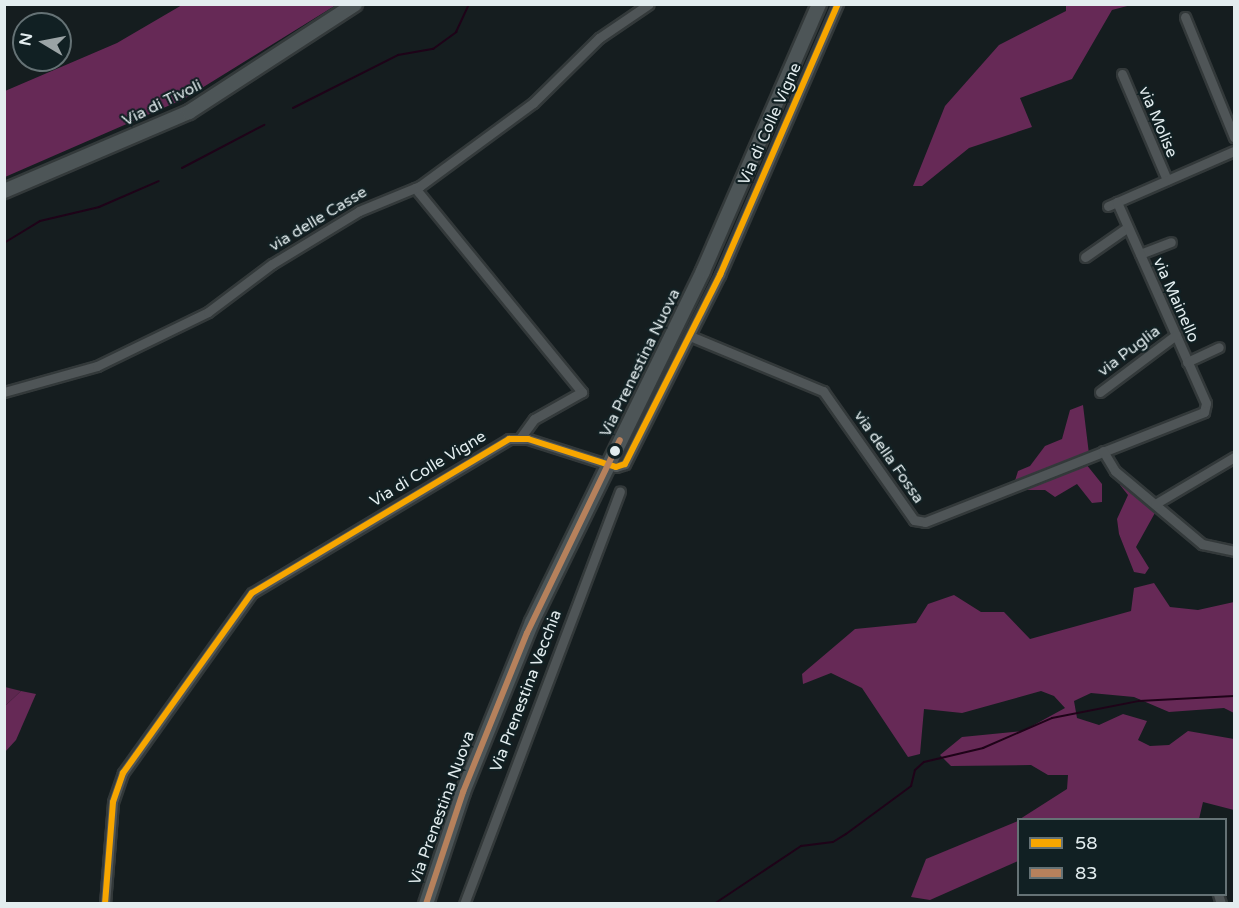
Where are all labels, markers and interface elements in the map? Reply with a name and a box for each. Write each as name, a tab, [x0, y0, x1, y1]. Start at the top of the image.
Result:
north arrow	[12, 12, 72, 72]
text: N	[15, 31, 37, 47]
street label: Via di Colle Vigne	[734, 60, 806, 188]
street label: Via di Tivoli	[119, 76, 205, 130]
street label: via Molise	[1134, 84, 1182, 160]
street label: via delle Casse	[266, 182, 370, 256]
street label: via Mainello	[1149, 255, 1203, 345]
street label: Via Prenestina Nuova	[596, 286, 684, 440]
street label: via Puglia	[1094, 321, 1164, 381]
street label: via della Fossa	[850, 407, 928, 507]
street label: Via di Colle Vigne	[367, 427, 489, 511]
unlabelled marker	[609, 445, 621, 457]
street label: Via Prenestina Vecchia	[486, 607, 566, 775]
street label: Via Prenestina Nuova	[405, 728, 479, 888]
legend	[1017, 818, 1227, 896]
text: 58	[1075, 832, 1098, 854]
text: 83	[1075, 862, 1098, 884]

